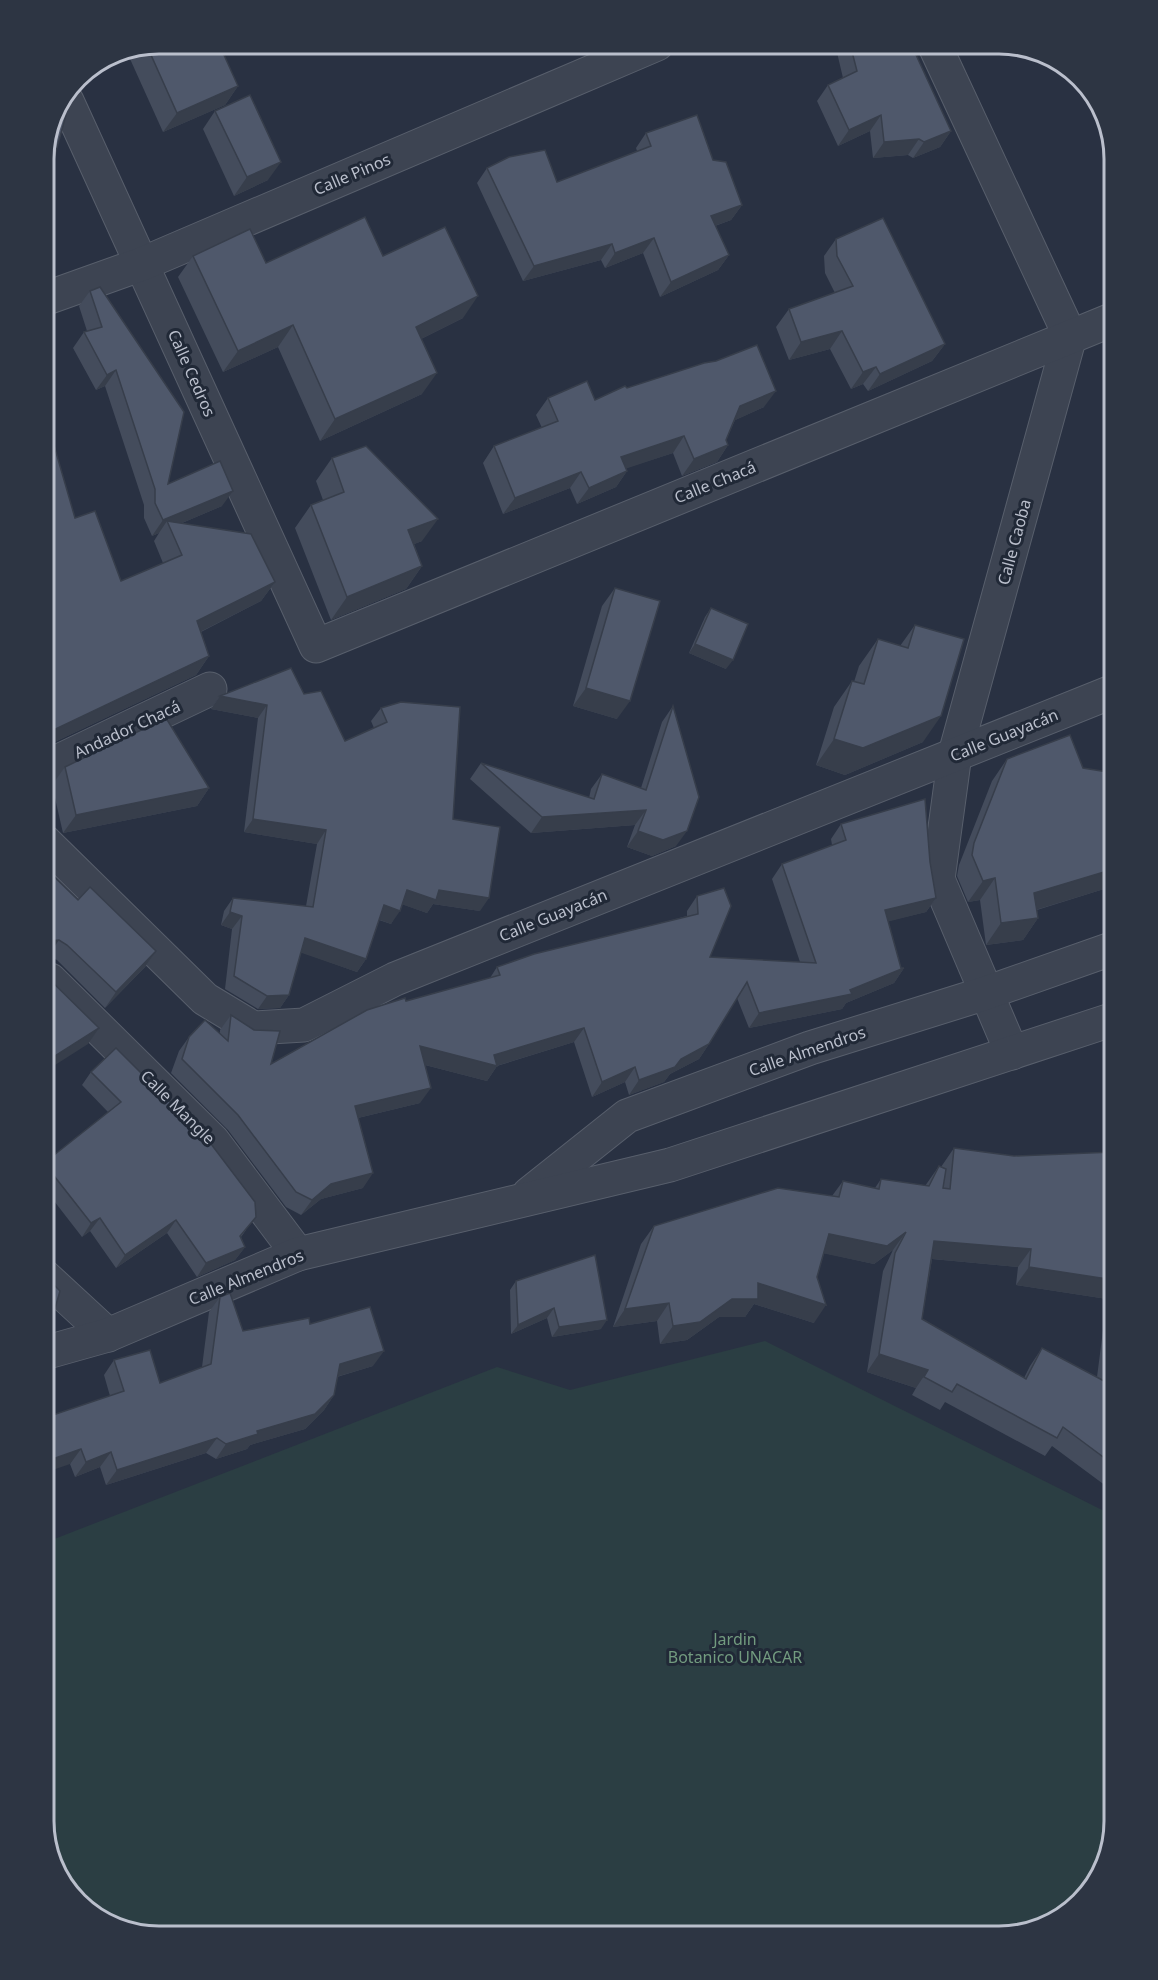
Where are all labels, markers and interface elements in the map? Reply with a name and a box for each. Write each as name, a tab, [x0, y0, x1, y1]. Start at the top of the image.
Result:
street label: Calle Pinos	[310, 148, 394, 200]
street label: Calle Cedros	[163, 326, 221, 420]
street label: Calle Chacá	[671, 456, 759, 508]
street label: Calle Caoba	[992, 497, 1036, 587]
street label: Andador Chacá	[70, 695, 184, 763]
street label: Calle Guayacán	[947, 703, 1061, 767]
street label: Calle Guayacán	[496, 883, 610, 947]
street label: Calle Almendros	[746, 1021, 868, 1081]
street label: Calle Mangle	[136, 1065, 220, 1149]
street label: Calle Almendros	[185, 1244, 307, 1310]
park label: Jardin Botanico UNACAR	[668, 1628, 802, 1668]

